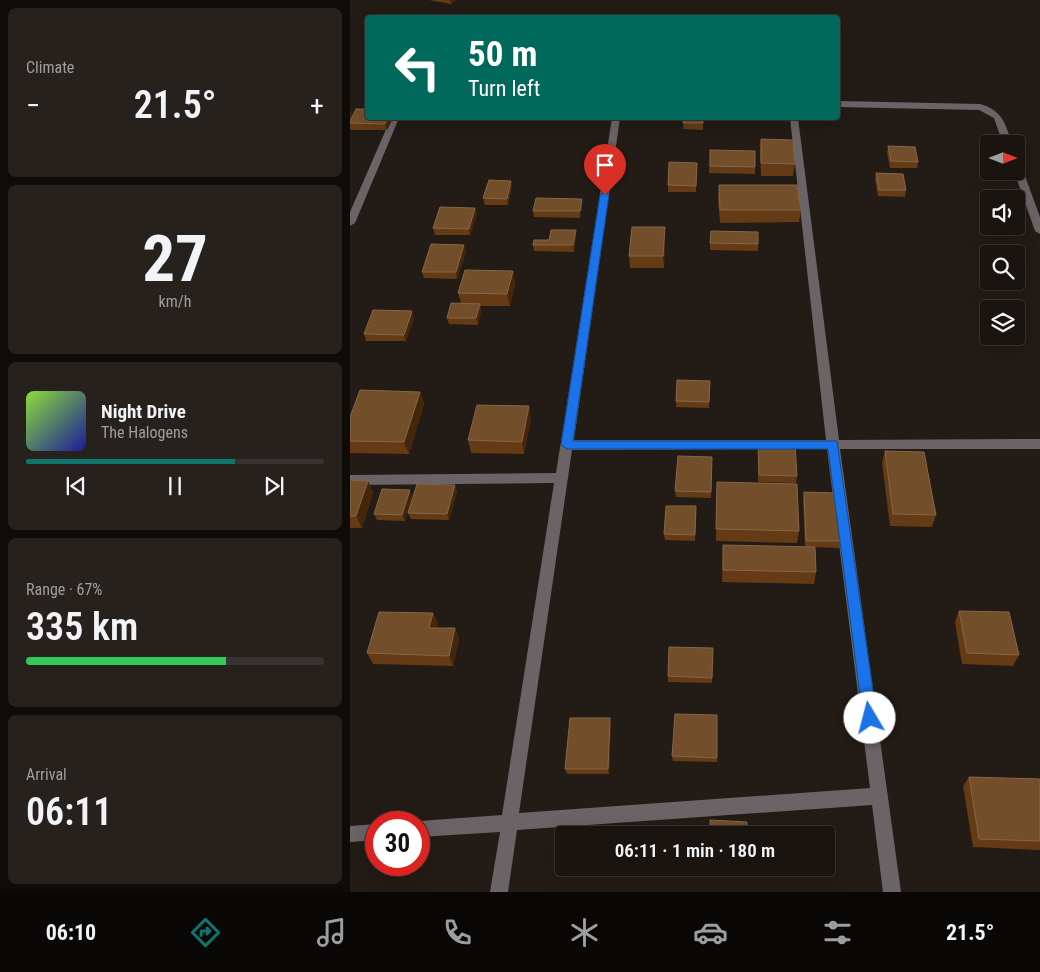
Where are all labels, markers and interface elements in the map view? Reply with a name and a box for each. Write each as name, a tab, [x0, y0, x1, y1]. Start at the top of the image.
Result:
text: 50 m	[468, 34, 537, 75]
icon: left	[385, 35, 450, 100]
text: Climate	[26, 58, 74, 77]
text: Turn left	[468, 76, 540, 101]
text: 21.5°	[134, 83, 216, 127]
text: −	[26, 89, 40, 122]
text: +	[310, 89, 324, 122]
north arrow	[980, 135, 1025, 180]
map controls	[980, 135, 1025, 345]
pin	[584, 144, 626, 195]
icon: arrive	[591, 151, 619, 179]
button: sound	[980, 190, 1025, 235]
text: 27	[142, 221, 208, 297]
button: search	[980, 245, 1025, 290]
text: km/h	[159, 292, 191, 311]
button: layers	[980, 300, 1025, 345]
text: Night Drive	[101, 400, 186, 423]
text: The Halogens	[101, 423, 188, 442]
icon: previous	[62, 472, 90, 500]
icon: pause	[161, 472, 189, 500]
icon: next	[260, 472, 288, 500]
text: Range · 67%	[26, 580, 102, 599]
text: 335 km	[26, 605, 138, 649]
position arrow	[843, 691, 895, 743]
text: Arrival	[26, 765, 67, 784]
text: 06:11	[26, 790, 112, 834]
speed limit sign: 30	[365, 811, 430, 876]
text: 06:11 · 1 min · 180 m	[615, 839, 775, 862]
icon: directions	[188, 915, 223, 950]
icon: music	[314, 915, 349, 950]
icon: phone	[440, 915, 475, 950]
icon: climate	[567, 915, 602, 950]
icon: car	[693, 915, 728, 950]
icon: filters	[820, 915, 855, 950]
text: 06:10	[46, 920, 96, 945]
text: 21.5°	[946, 920, 994, 945]

